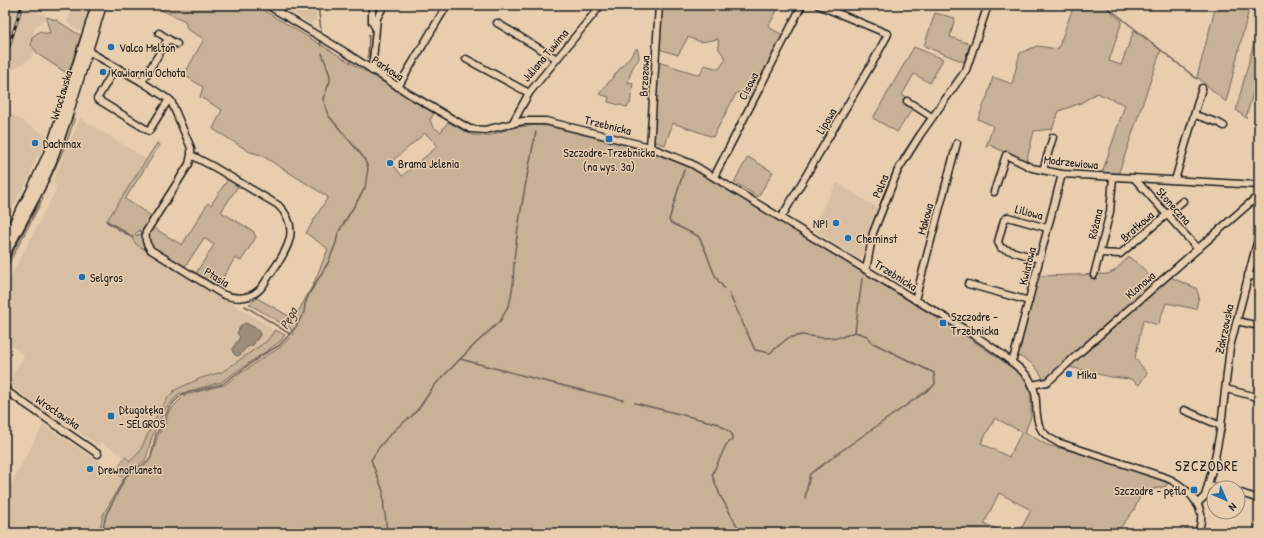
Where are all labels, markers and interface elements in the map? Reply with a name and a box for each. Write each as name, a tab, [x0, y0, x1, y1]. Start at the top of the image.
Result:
street label: Juliana Tuwima	[518, 25, 572, 85]
place label: Valco Melton	[119, 39, 175, 56]
marker: Valco Melton	[106, 42, 116, 52]
street label: Parkowa	[369, 51, 408, 85]
street label: Brzozowa	[634, 55, 654, 97]
place label: Kawiarnia Ochota	[111, 64, 185, 81]
marker: Kawiarnia Ochota	[98, 67, 108, 77]
street label: Wrocławska	[45, 68, 77, 122]
street label: Cisowa	[734, 69, 762, 103]
street label: Lipowa	[812, 105, 840, 137]
street label: Trzebnicka	[583, 111, 633, 139]
marker: Szczodre-Trzebnicka (na wys. 3a)	[604, 134, 614, 144]
place label: Dachmax	[43, 135, 81, 152]
marker: Dachmax	[30, 138, 40, 148]
place label: Szczodre-Trzebnicka (na wys. 3a)	[563, 144, 655, 175]
street label: Modrzewiowa	[1043, 151, 1099, 173]
place label: Brama Jelenia	[398, 155, 459, 172]
marker: Brama Jelenia	[385, 158, 395, 168]
street label: Polna	[868, 171, 892, 200]
street label: Słoneczna	[1153, 184, 1196, 229]
street label: Liliowa	[1013, 200, 1045, 224]
street label: Makowa	[913, 201, 937, 237]
street label: Bratkowa	[1116, 206, 1158, 245]
street label: Różana	[1083, 207, 1107, 241]
place label: NPI	[813, 215, 828, 232]
marker: NPI	[831, 218, 841, 228]
place label: Cheminst	[856, 230, 898, 247]
marker: Cheminst	[843, 233, 853, 243]
street label: Kwiatowa	[1014, 245, 1040, 287]
street label: Trzebnicka	[871, 255, 921, 295]
street label: Ptasia	[201, 263, 233, 291]
street label: Klonowa	[1121, 267, 1159, 303]
place label: Selgros	[90, 269, 123, 286]
marker: Selgros	[77, 272, 87, 282]
water label: Pęga	[275, 302, 303, 333]
street label: Zakrzowska	[1210, 302, 1238, 355]
place label: Szczodre – Trzebnicka	[951, 308, 999, 339]
marker: Szczodre – Trzebnicka	[938, 318, 948, 328]
place label: Mika	[1077, 366, 1097, 383]
marker: Mika	[1064, 369, 1074, 379]
street label: Wrocławska	[32, 391, 84, 433]
place label: Długołęka - SELGROS	[119, 401, 166, 432]
marker: Długołęka - SELGROS	[106, 411, 116, 421]
district label: SZCZODRE	[1175, 456, 1239, 475]
place label: DrewnoPlaneta	[98, 461, 162, 478]
marker: DrewnoPlaneta	[85, 464, 95, 474]
north arrow	[1206, 480, 1246, 520]
place label: Szczodre – pętla	[1114, 482, 1186, 499]
marker: Szczodre – pętla	[1189, 485, 1199, 495]
text: N	[1226, 500, 1240, 514]

